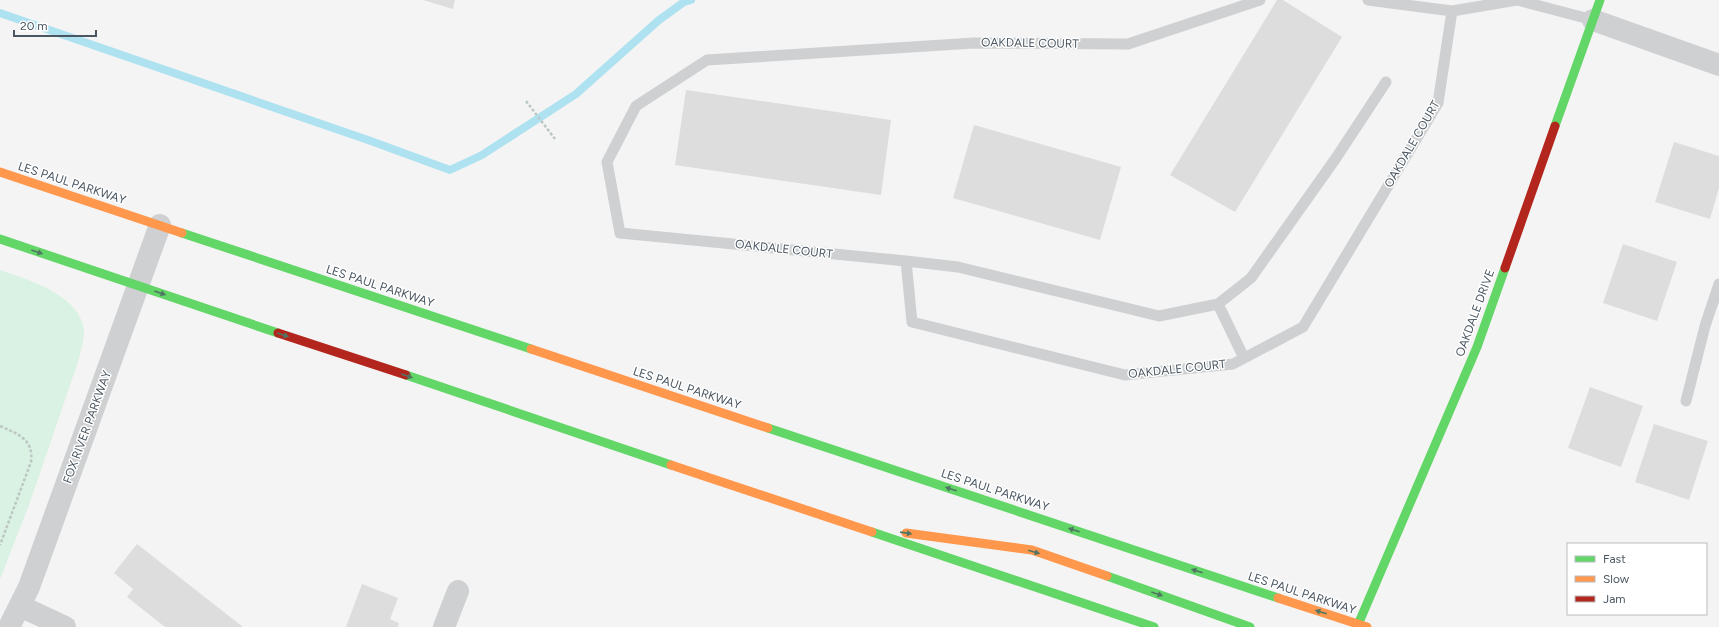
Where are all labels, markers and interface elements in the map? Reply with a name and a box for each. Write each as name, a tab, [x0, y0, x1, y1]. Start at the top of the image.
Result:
scale bar	[14, 12, 96, 38]
text: 20 m	[20, 19, 48, 33]
street label: OAKDALE COURT	[981, 35, 1079, 51]
street label: OAKDALE COURT	[1381, 98, 1443, 190]
street label: LES PAUL PARKWAY	[16, 159, 128, 207]
street label: OAKDALE COURT	[735, 237, 834, 261]
one-way arrow	[31, 249, 43, 255]
street label: LES PAUL PARKWAY	[324, 262, 436, 310]
street label: OAKDALE DRIVE	[1453, 267, 1497, 359]
one-way arrow	[154, 291, 166, 297]
one-way arrow	[278, 332, 290, 338]
street label: OAKDALE COURT	[1128, 357, 1227, 381]
street label: LES PAUL PARKWAY	[631, 364, 743, 412]
street label: FOX RIVER PARKWAY	[60, 368, 114, 485]
one-way arrow	[401, 373, 413, 379]
street label: LES PAUL PARKWAY	[939, 466, 1051, 514]
one-way arrow	[944, 485, 956, 491]
one-way arrow	[1068, 526, 1080, 532]
one-way arrow	[900, 530, 912, 536]
legend	[1567, 543, 1707, 615]
one-way arrow	[1029, 549, 1041, 555]
text: Fast	[1603, 552, 1626, 566]
one-way arrow	[1191, 567, 1203, 573]
street label: LES PAUL PARKWAY	[1246, 569, 1358, 617]
text: Slow	[1603, 572, 1630, 586]
one-way arrow	[1152, 592, 1164, 598]
text: Jam	[1603, 592, 1626, 606]
one-way arrow	[1314, 609, 1326, 615]

